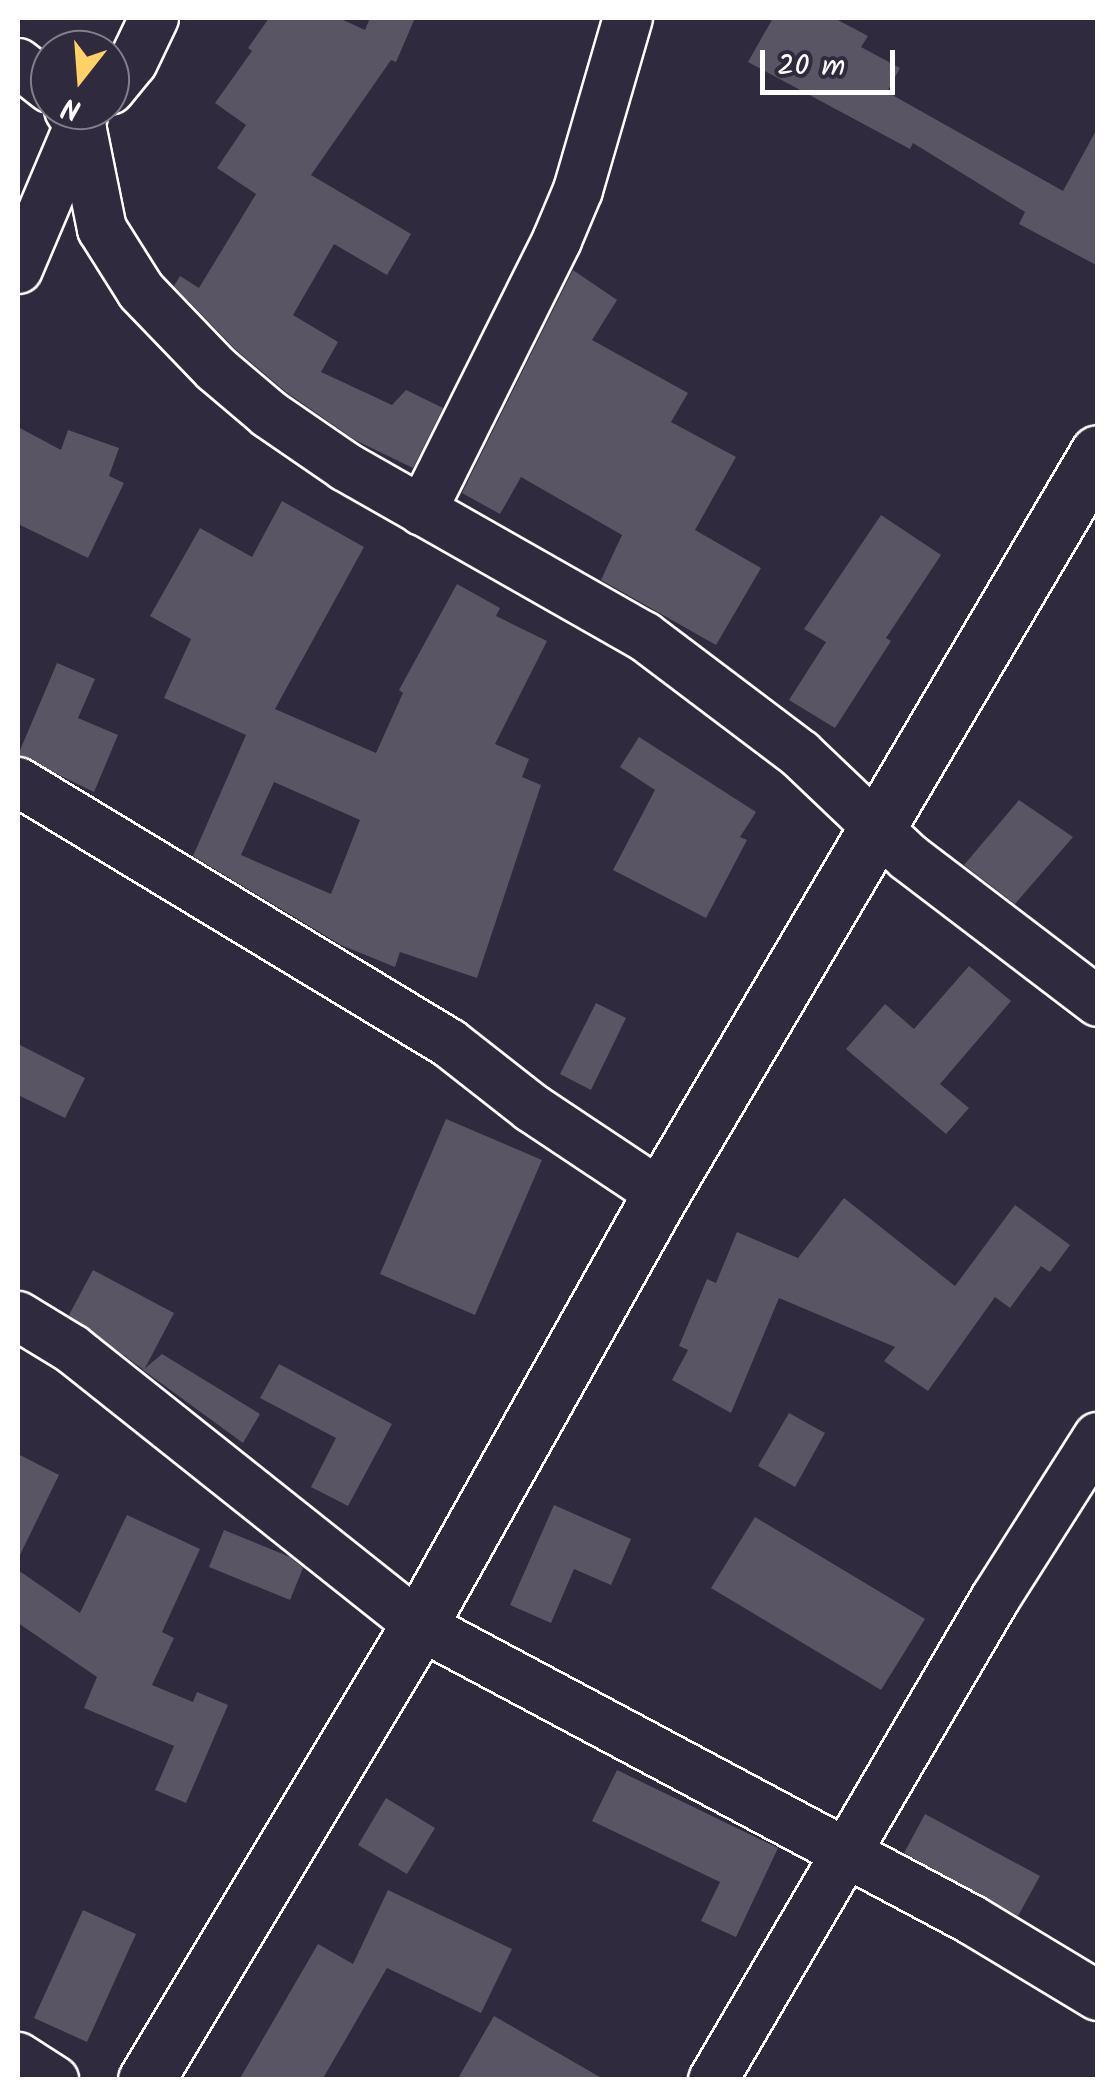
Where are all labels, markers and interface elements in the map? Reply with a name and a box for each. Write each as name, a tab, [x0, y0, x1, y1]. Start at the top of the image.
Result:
north arrow	[30, 30, 130, 130]
scale bar	[765, 30, 900, 92]
text: 20 m	[777, 43, 845, 91]
text: N	[57, 83, 87, 131]

